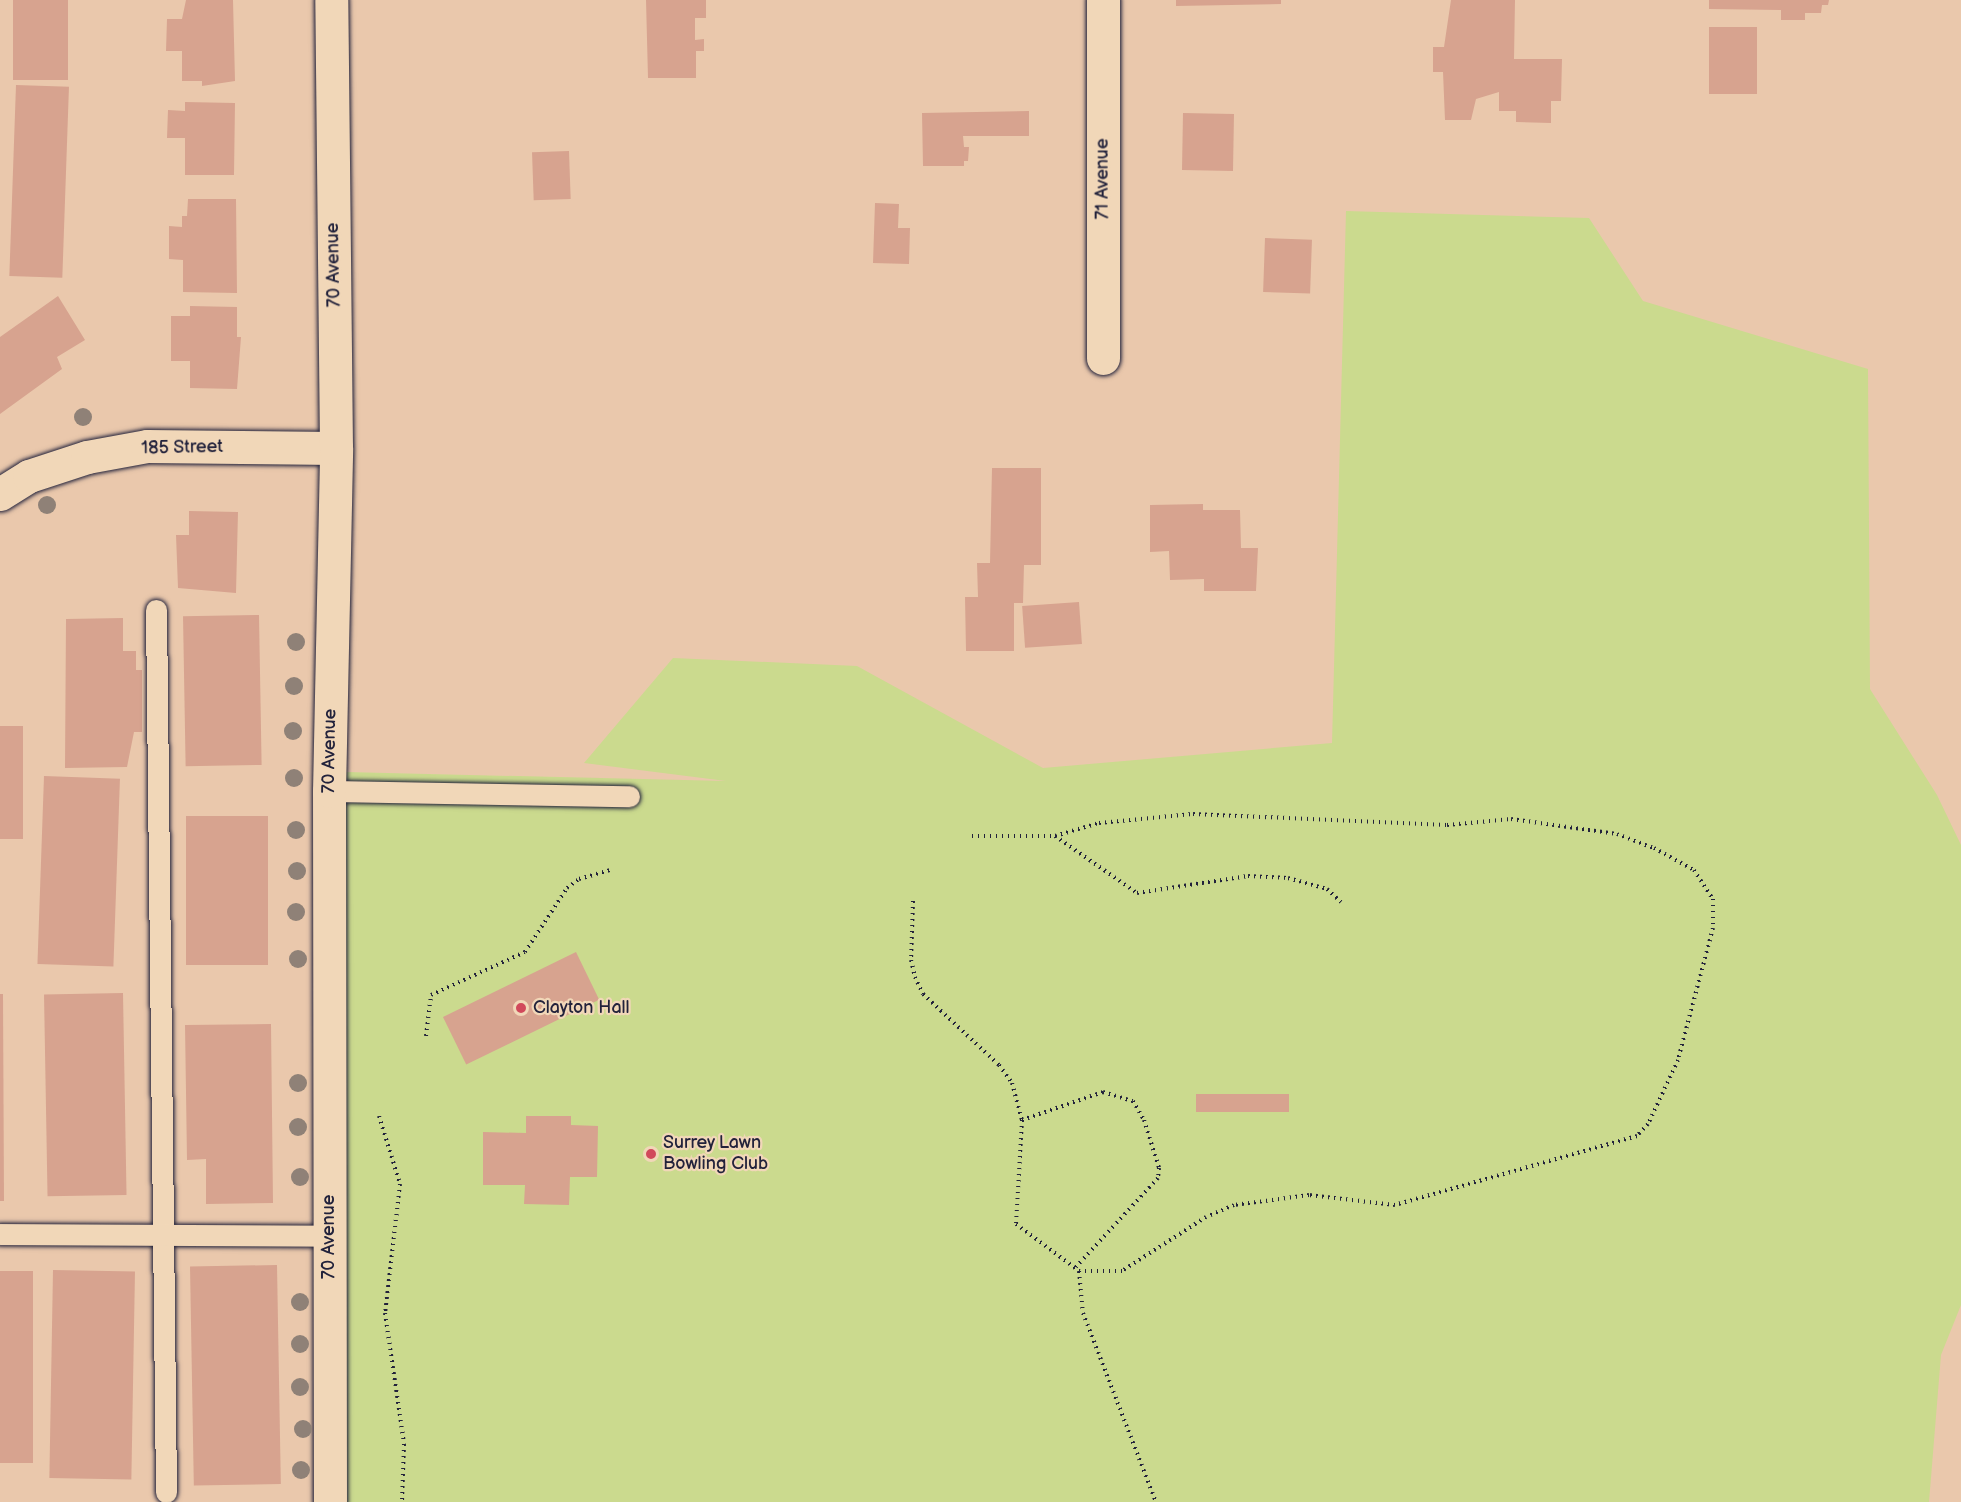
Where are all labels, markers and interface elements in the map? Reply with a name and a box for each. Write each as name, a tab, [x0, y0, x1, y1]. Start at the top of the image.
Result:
street label: 71 Avenue	[1092, 138, 1114, 220]
street label: 70 Avenue	[322, 222, 346, 308]
street label: 185 Street	[141, 436, 223, 460]
street label: 70 Avenue	[318, 708, 342, 794]
place label: Clayton Hall	[533, 997, 630, 1019]
marker: Clayton Hall	[514, 1001, 528, 1015]
place label: Surrey Lawn Bowling Club	[663, 1133, 768, 1176]
marker: Surrey Lawn Bowling Club	[644, 1147, 658, 1161]
street label: 70 Avenue	[318, 1195, 340, 1279]

